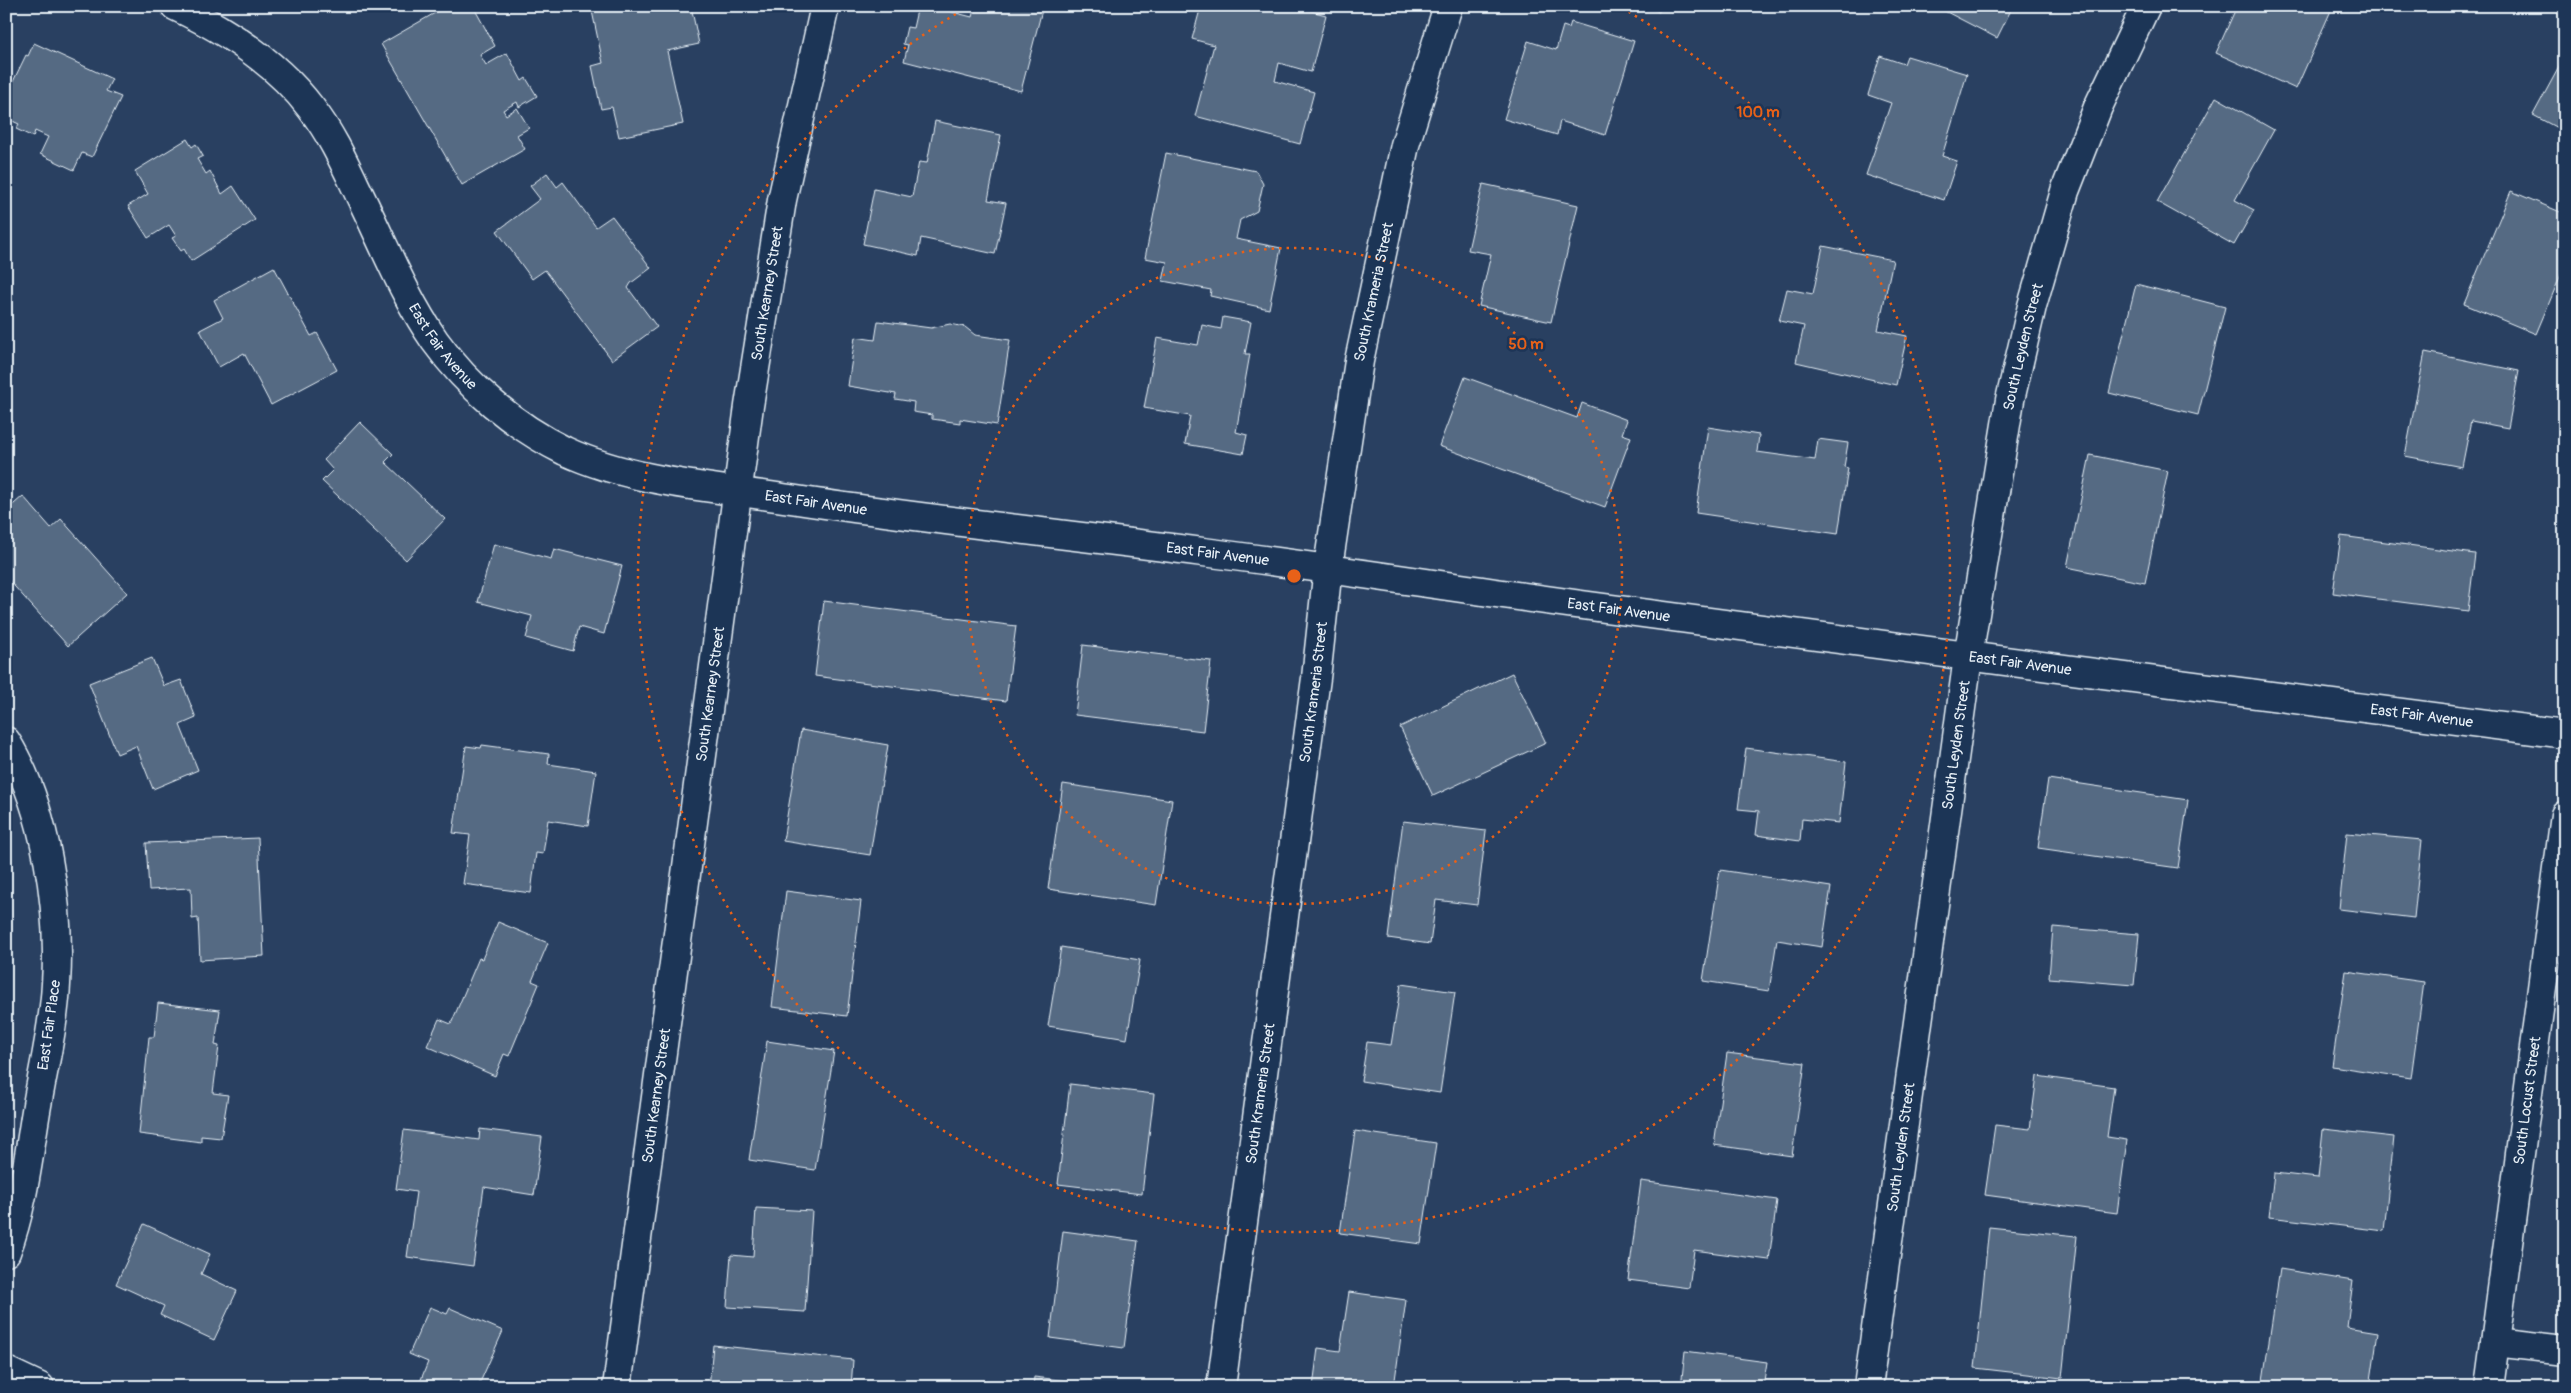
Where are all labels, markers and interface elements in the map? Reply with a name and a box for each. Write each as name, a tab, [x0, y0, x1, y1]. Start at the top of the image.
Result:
text: 100 m	[1737, 103, 1779, 122]
street label: South Krameria Street	[1350, 220, 1398, 363]
street label: South Kearney Street	[747, 224, 788, 362]
street label: South Leyden Street	[1999, 280, 2048, 412]
street label: East Fair Avenue	[404, 300, 481, 394]
text: 50 m	[1509, 335, 1543, 354]
street label: East Fair Avenue	[763, 486, 869, 520]
street label: East Fair Avenue	[1165, 538, 1271, 571]
centre of rings	[1285, 567, 1303, 585]
street label: East Fair Avenue	[1566, 594, 1672, 627]
street label: South Krameria Street	[1296, 620, 1332, 764]
street label: South Kearney Street	[692, 625, 729, 763]
street label: East Fair Avenue	[1968, 648, 2073, 680]
street label: South Leyden Street	[1938, 678, 1975, 811]
street label: East Fair Avenue	[2369, 700, 2475, 732]
street label: East Fair Place	[34, 978, 65, 1071]
street label: South Krameria Street	[1242, 1021, 1280, 1165]
street label: South Kearney Street	[638, 1026, 675, 1164]
street label: South Locust Street	[2510, 1034, 2546, 1166]
street label: South Leyden Street	[1883, 1081, 1920, 1213]

